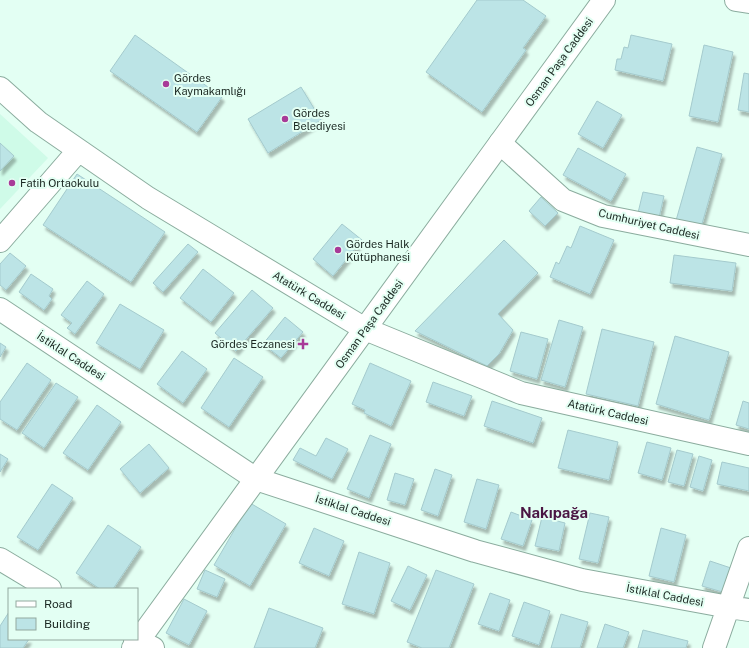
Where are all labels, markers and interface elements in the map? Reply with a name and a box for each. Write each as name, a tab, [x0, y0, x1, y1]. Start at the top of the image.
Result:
street label: Osman Paşa Caddesi	[523, 15, 596, 109]
place label: Gördes Kaymakamlığı	[174, 72, 246, 97]
marker: Gördes Kaymakamlığı	[161, 79, 171, 89]
place label: Gördes Belediyesi	[293, 107, 346, 132]
marker: Gördes Belediyesi	[280, 114, 290, 124]
place label: Fatih Ortaokulu	[20, 177, 99, 189]
marker: Fatih Ortaokulu	[7, 178, 17, 188]
street label: Cumhuriyet Caddesi	[597, 207, 701, 241]
place label: Gördes Halk Kütüphanesi	[346, 238, 410, 263]
marker: Gördes Halk Kütüphanesi	[333, 245, 343, 255]
street label: Atatürk Caddesi	[271, 269, 347, 321]
street label: Osman Paşa Caddesi	[333, 277, 406, 371]
street label: İstiklal Caddesi	[35, 329, 108, 382]
place label: Gördes Eczanesi	[211, 338, 295, 350]
marker: Gördes Eczanesi	[298, 339, 308, 349]
street label: Atatürk Caddesi	[567, 397, 649, 427]
street label: İstiklal Caddesi	[314, 491, 392, 528]
district label: Nakıpağa	[520, 504, 588, 521]
street label: İstiklal Caddesi	[625, 581, 705, 608]
legend	[8, 588, 138, 640]
text: Road	[44, 597, 72, 611]
text: Building	[44, 617, 90, 631]

